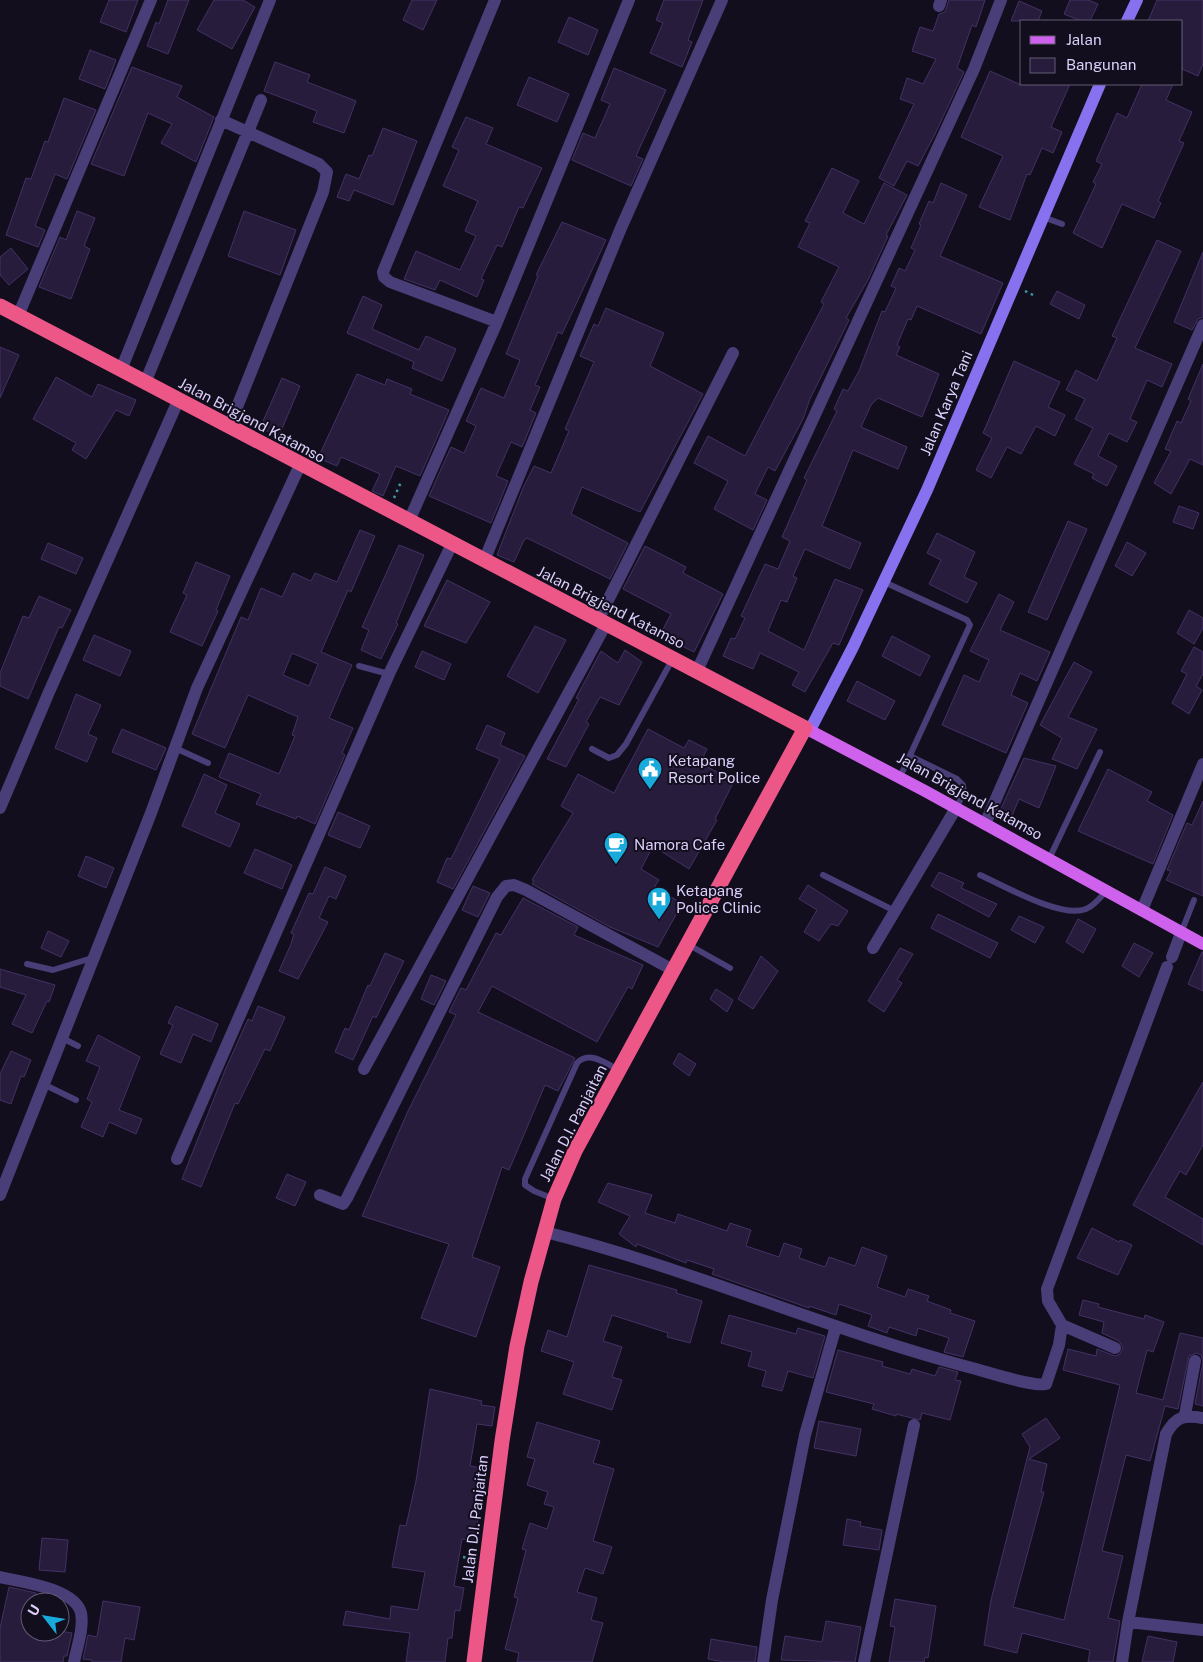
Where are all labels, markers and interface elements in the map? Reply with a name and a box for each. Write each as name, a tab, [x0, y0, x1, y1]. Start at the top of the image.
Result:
legend	[1020, 20, 1183, 85]
text: Jalan	[1066, 31, 1102, 48]
text: Bangunan	[1066, 56, 1137, 73]
street label: Jalan Karya Tani	[916, 348, 976, 458]
street label: Jalan Brigjend Katamso	[176, 374, 328, 466]
street label: Jalan Brigjend Katamso	[534, 562, 688, 652]
street label: Jalan Brigjend Katamso	[894, 749, 1046, 843]
place label: Ketapang Resort Police	[668, 752, 760, 786]
public building icon: Ketapang Resort Police	[637, 756, 663, 790]
cafe icon: Namora Cafe	[603, 831, 629, 865]
place label: Namora Cafe	[634, 836, 725, 853]
place label: Ketapang Police Clinic	[676, 882, 761, 916]
hospital icon: Ketapang Police Clinic	[646, 886, 672, 920]
street label: Jalan D.I. Panjaitan	[536, 1062, 610, 1184]
street label: Jalan D.I. Panjaitan	[459, 1454, 491, 1584]
north arrow	[20, 1592, 70, 1642]
text: U	[24, 1602, 43, 1619]

